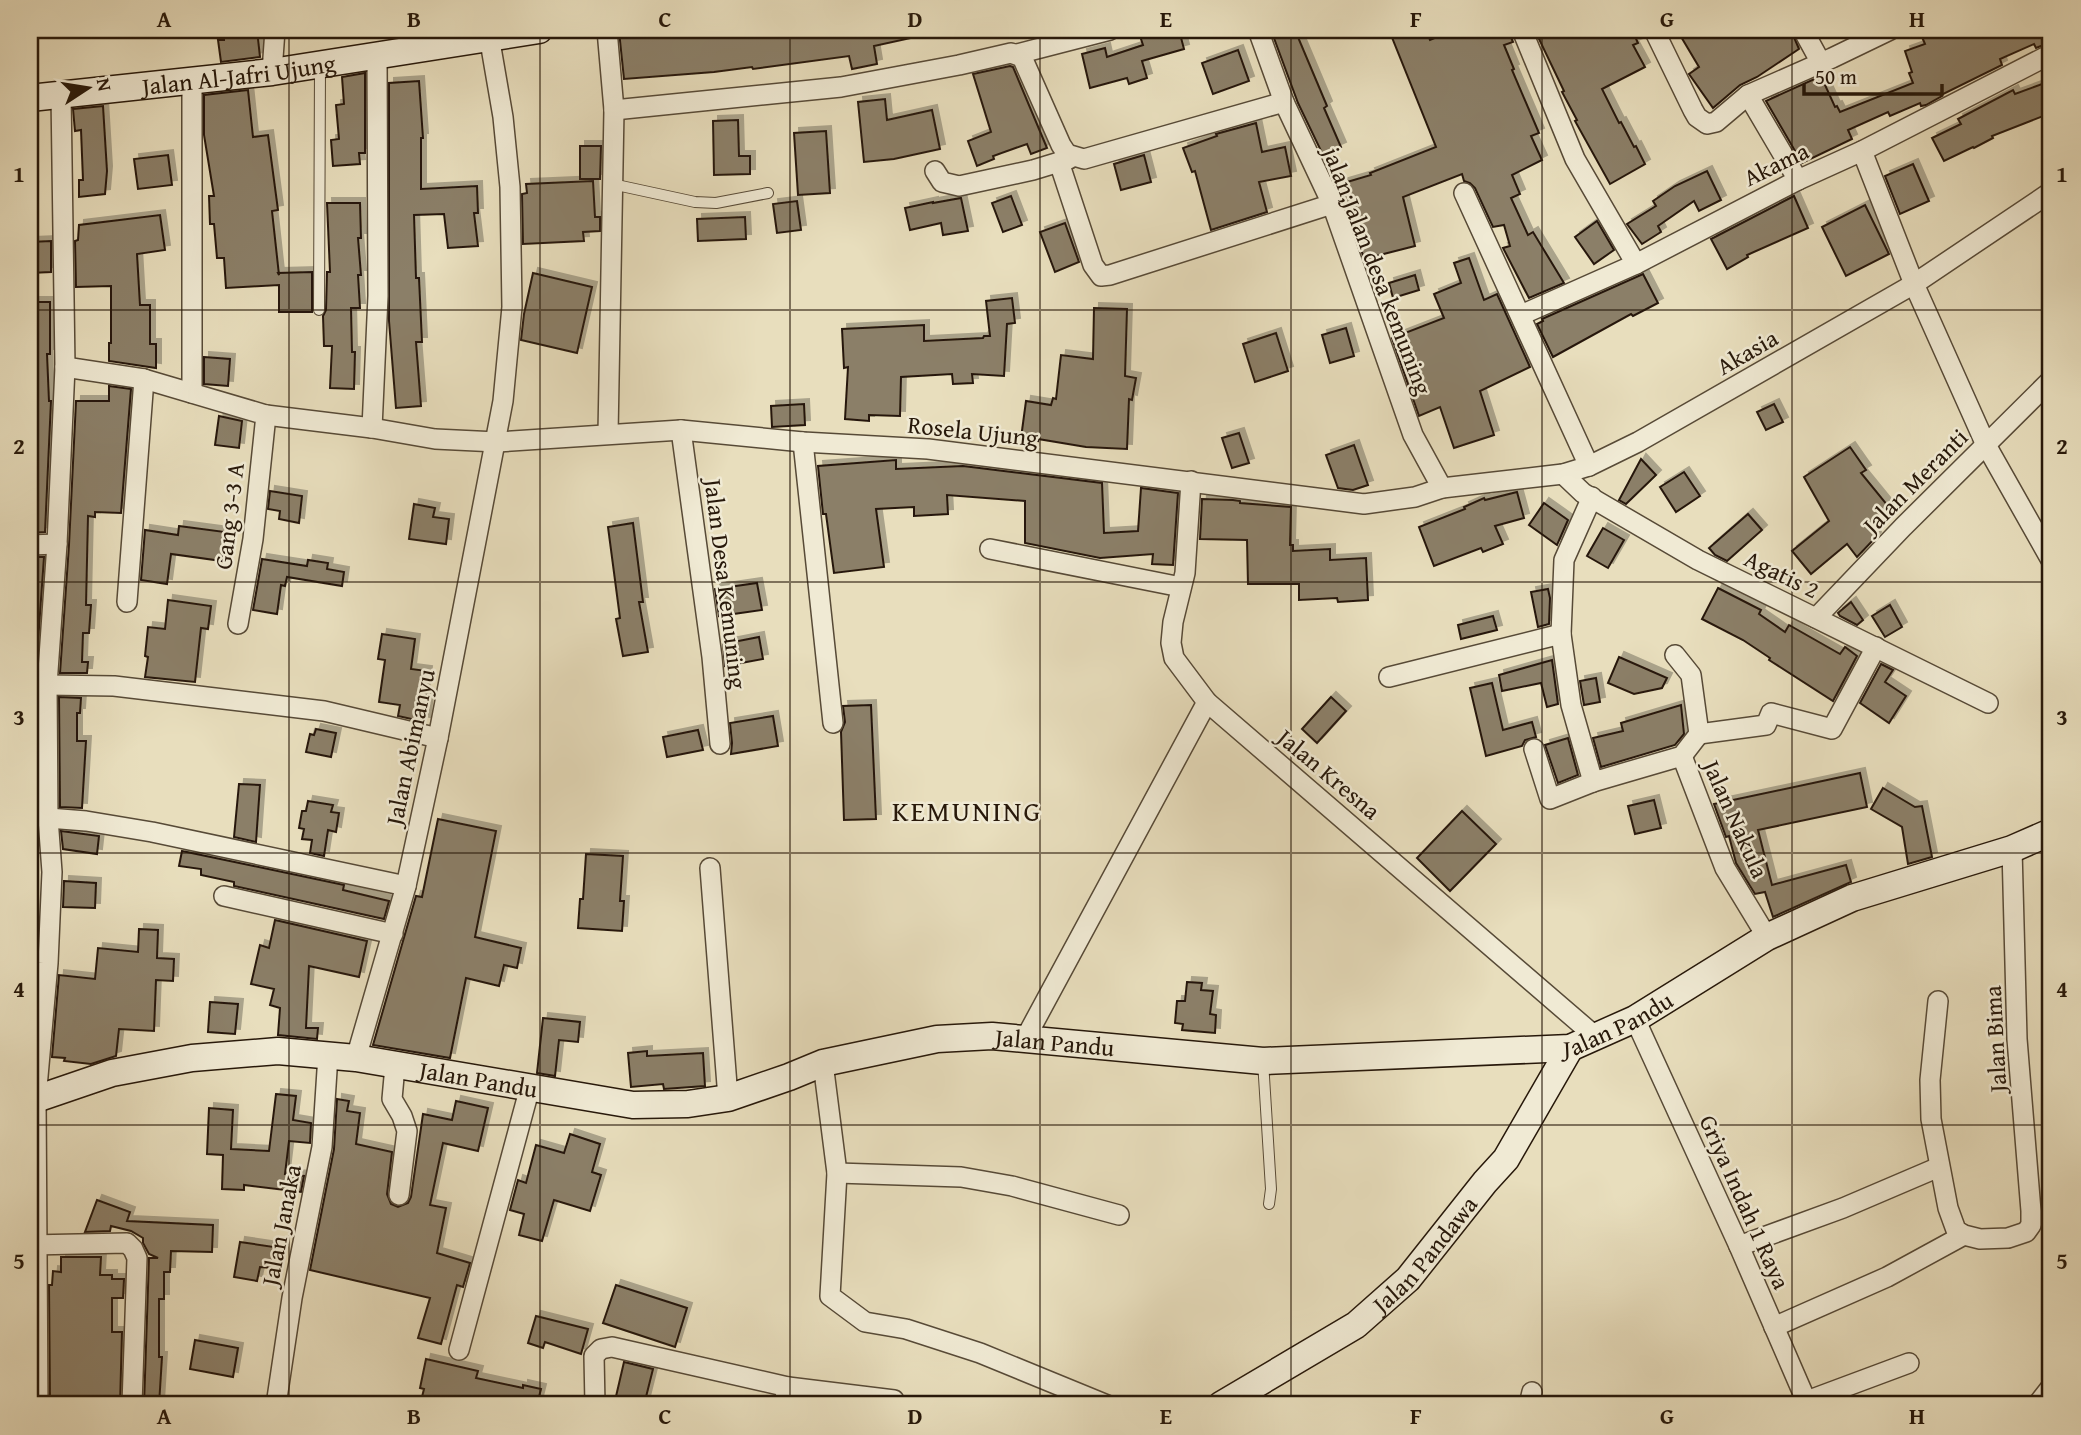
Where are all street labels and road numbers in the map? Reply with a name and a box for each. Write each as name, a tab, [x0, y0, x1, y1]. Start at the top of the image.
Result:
street label: Jalan Al-Jafri Ujung	[137, 45, 338, 104]
street label: Akama	[1737, 133, 1815, 195]
street label: jalan;Jalan desa kemuning	[1314, 139, 1441, 400]
street label: Akasia	[1710, 320, 1785, 384]
street label: Rosela Ujung	[906, 407, 1040, 455]
street label: Jalan Meranti	[1852, 420, 1976, 544]
street label: Gang 3-3 A	[205, 460, 253, 571]
street label: Jalan Desa Kemuning	[695, 474, 756, 691]
street label: Agatis 2	[1739, 541, 1825, 607]
street label: Jalan Abimanyu	[376, 666, 444, 831]
street label: Jalan Kresna	[1268, 718, 1389, 828]
street label: Jalan Nakula	[1693, 752, 1778, 884]
street label: Jalan Pandu	[1559, 982, 1679, 1066]
street label: Jalan Bima	[1975, 984, 2015, 1096]
street label: Jalan Pandu	[991, 1019, 1116, 1065]
street label: Jalan Pandu	[414, 1051, 540, 1106]
street label: Griya Indah 1 Raya	[1691, 1109, 1799, 1295]
street label: Jalan Janaka	[252, 1161, 310, 1292]
street label: Jalan Pandawa	[1362, 1187, 1486, 1323]

